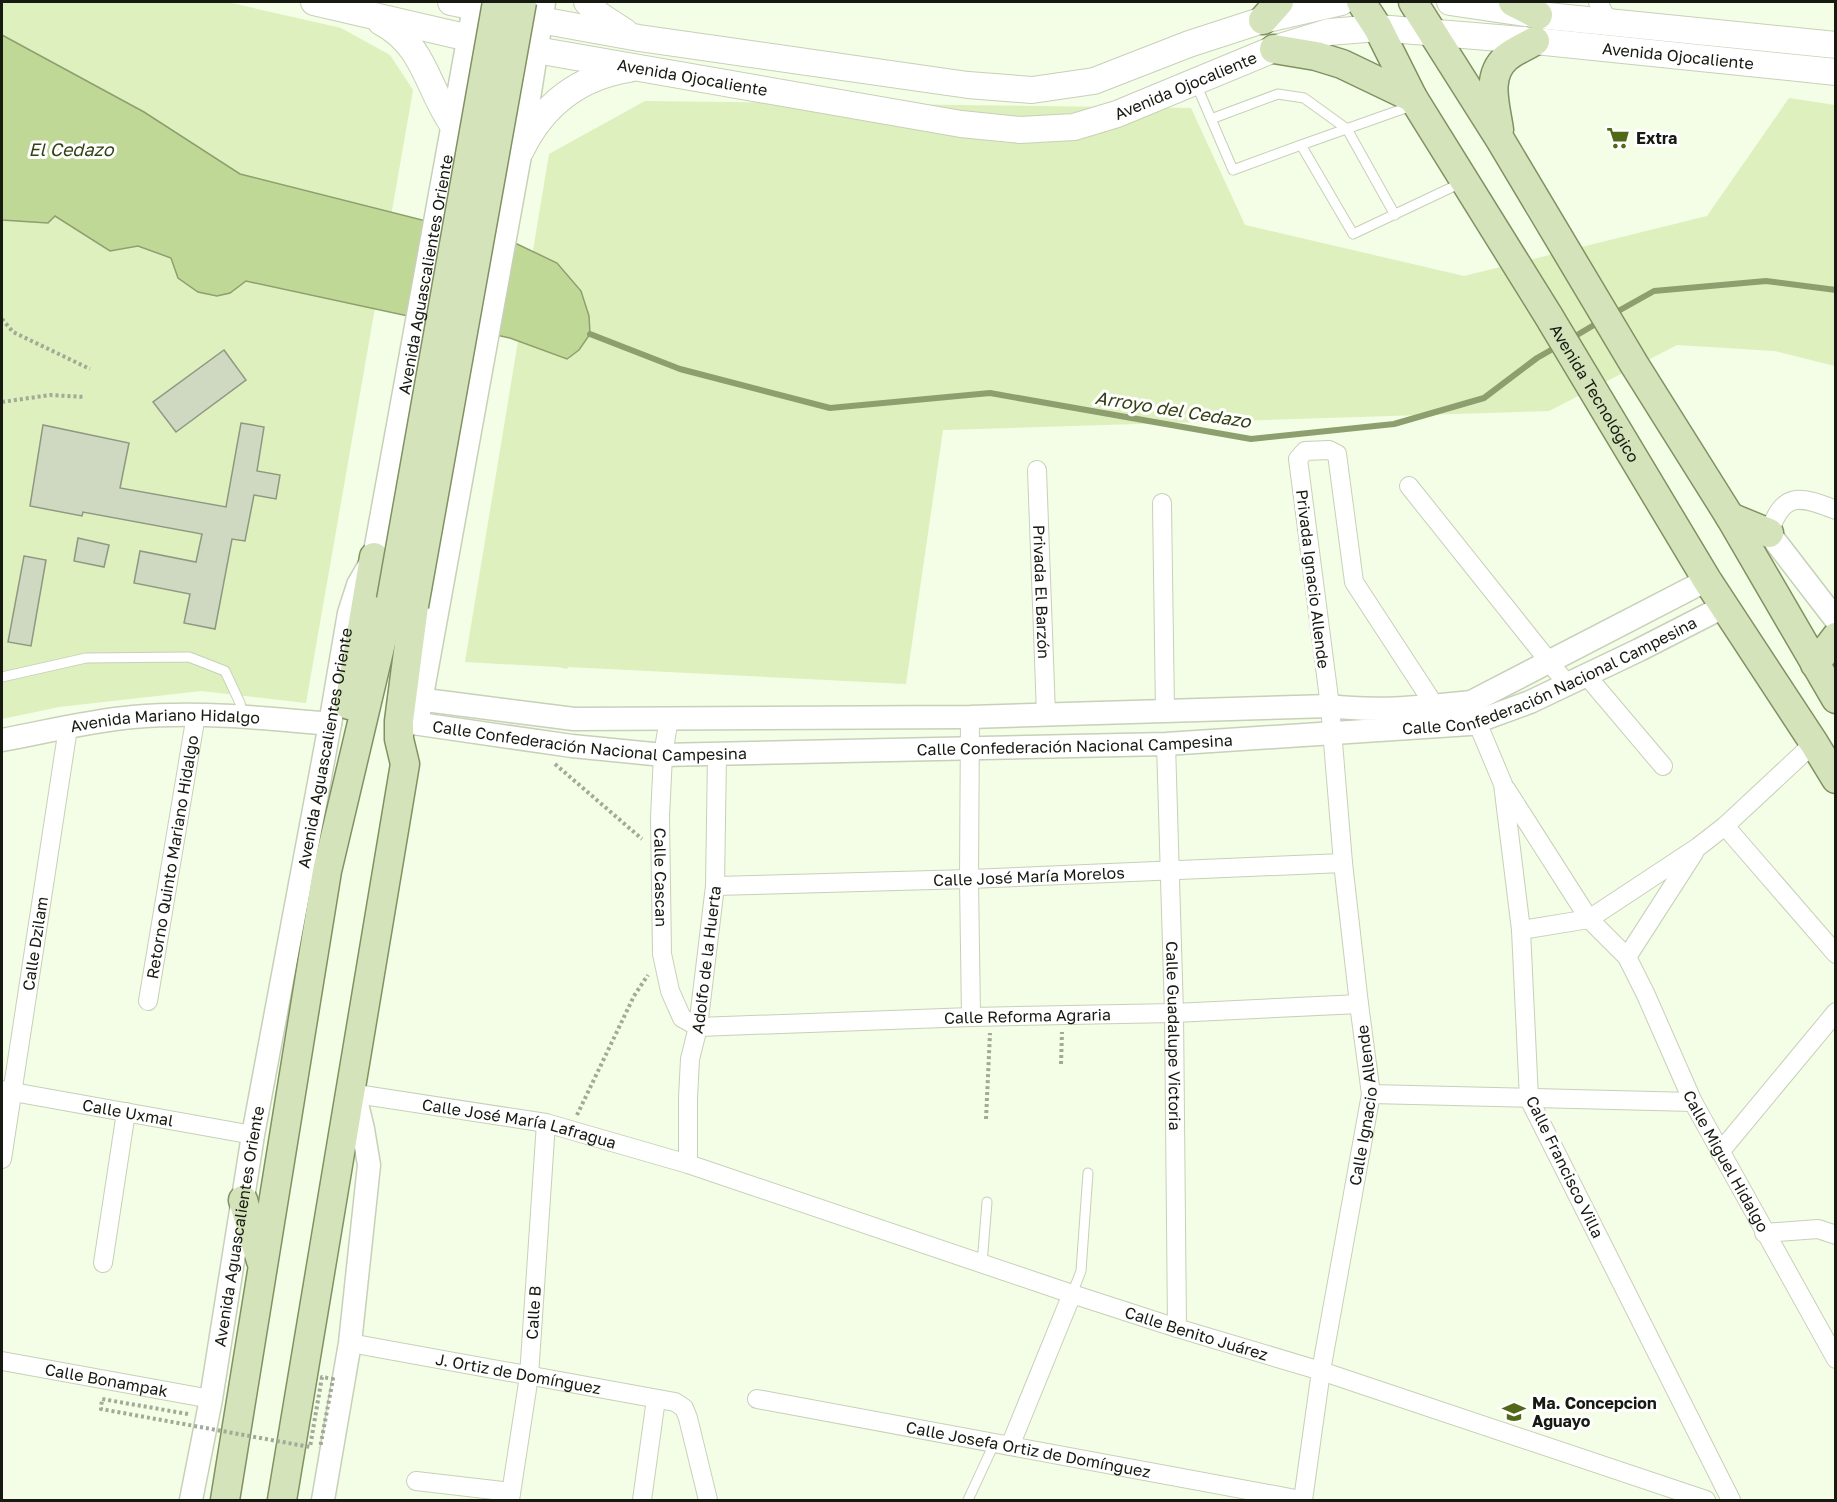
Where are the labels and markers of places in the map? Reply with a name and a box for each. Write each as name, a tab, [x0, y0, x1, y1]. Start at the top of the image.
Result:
supermarket icon: Extra	[1605, 125, 1631, 151]
place label: Extra	[1636, 128, 1677, 148]
place label: Ma. Concepcion Aguayo	[1532, 1393, 1657, 1431]
school or university icon: Ma. Concepcion Aguayo	[1501, 1399, 1527, 1425]

